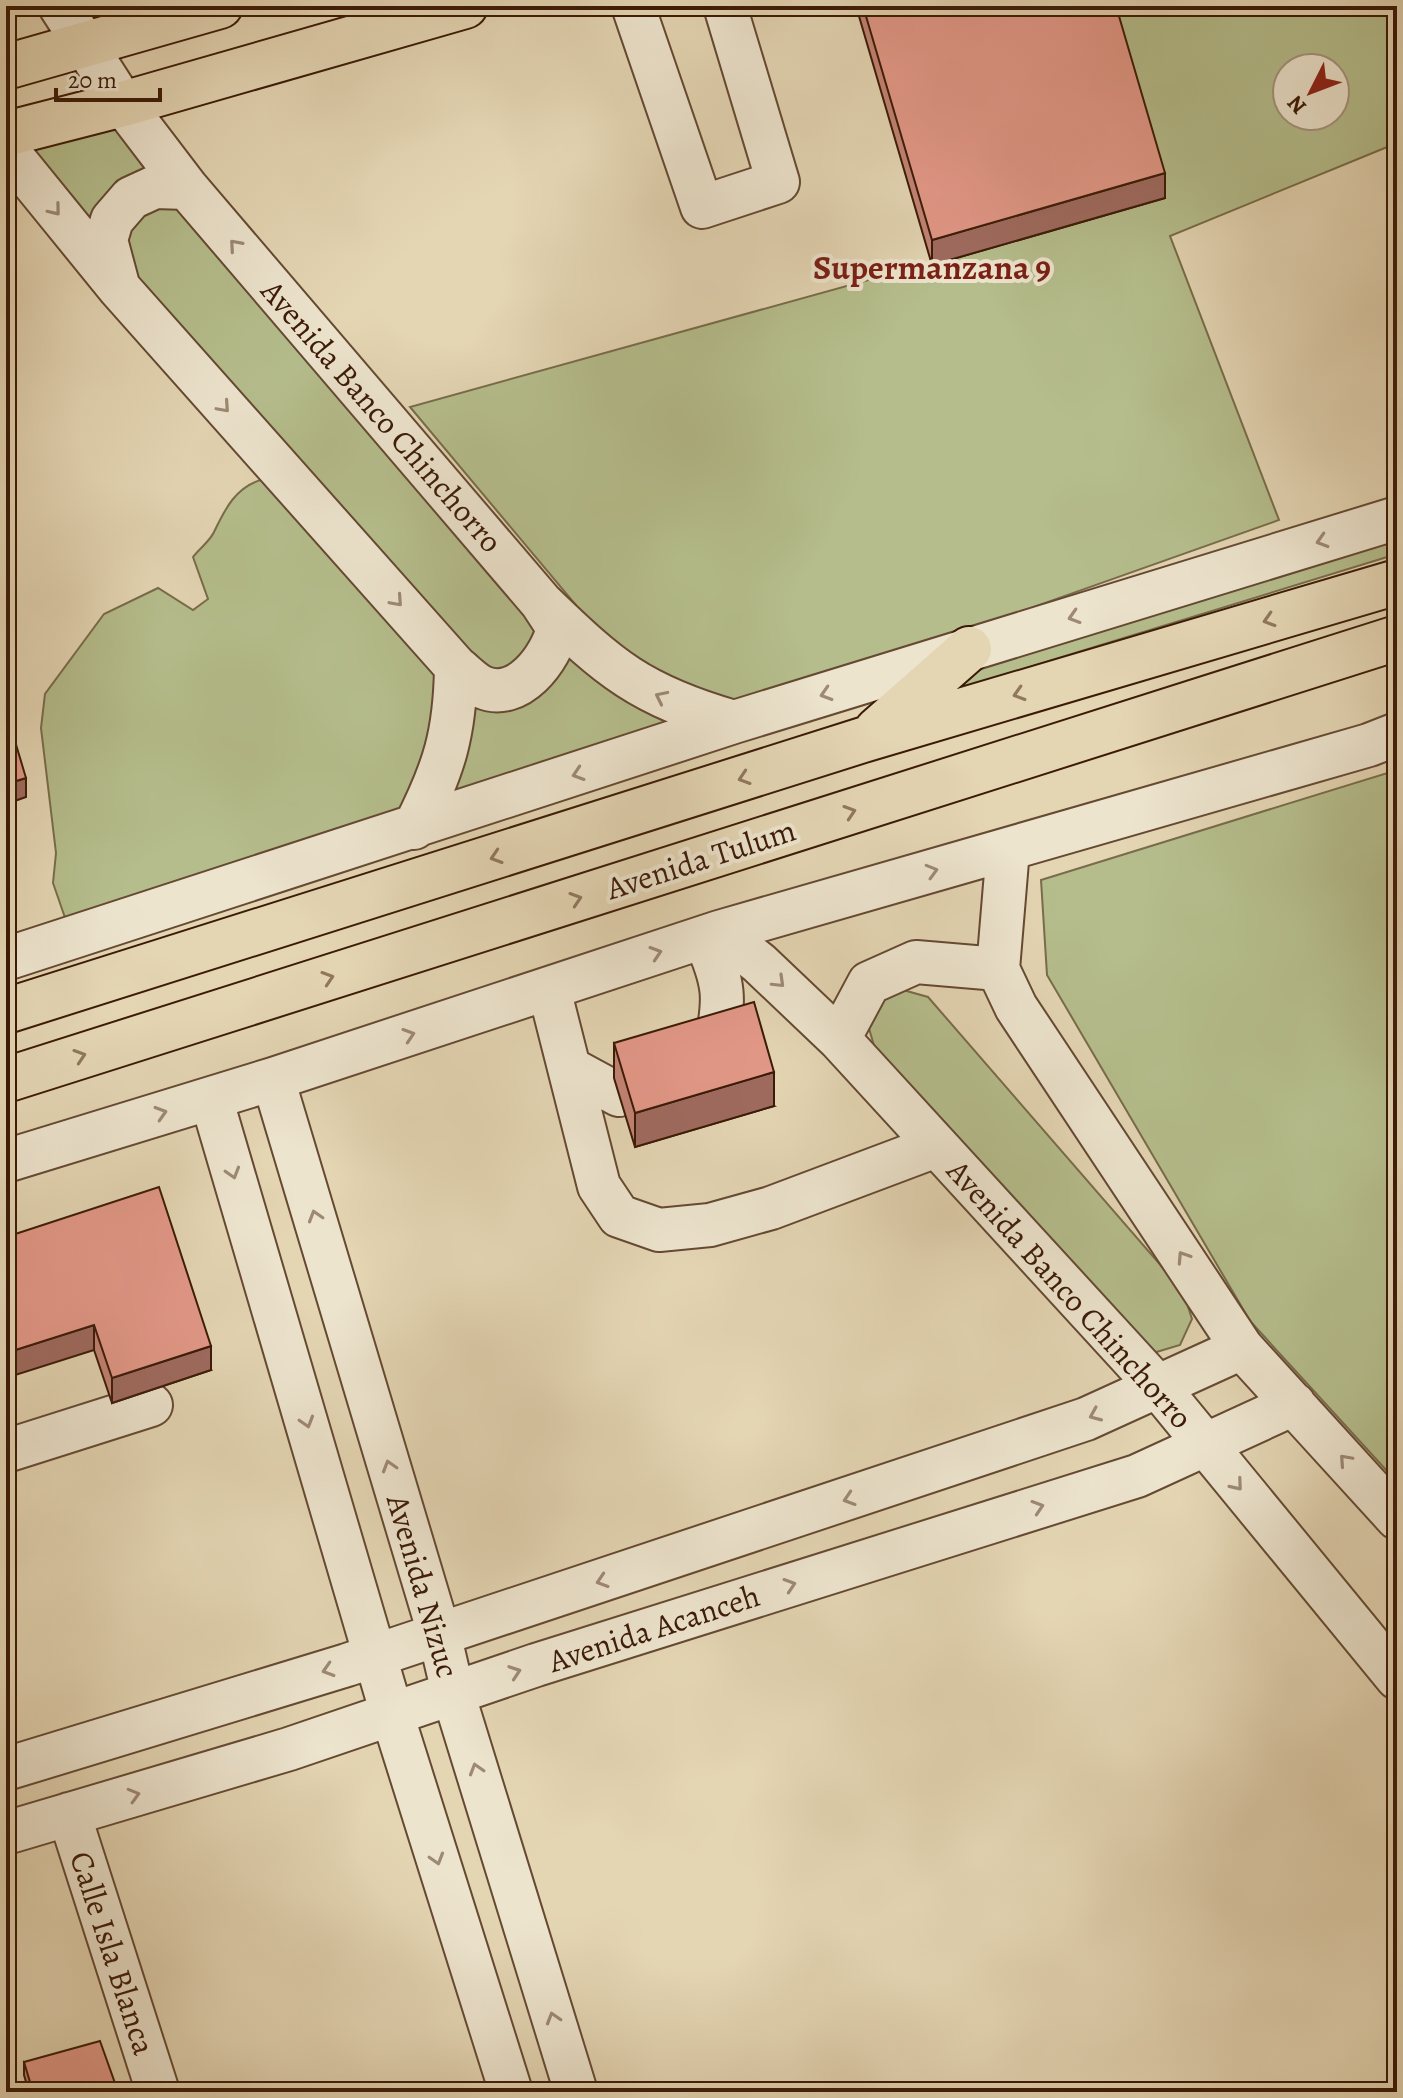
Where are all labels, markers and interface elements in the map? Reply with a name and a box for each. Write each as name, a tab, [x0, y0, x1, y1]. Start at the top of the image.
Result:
scale bar	[56, 52, 160, 102]
north arrow	[1271, 52, 1351, 132]
text: 20 m	[68, 64, 117, 96]
text: N	[1280, 89, 1313, 121]
one-way arrow	[45, 201, 60, 215]
one-way arrow	[230, 240, 245, 254]
district label: Supermanzana 9	[813, 244, 1051, 291]
street label: Avenida Banco Chinchorro	[250, 269, 513, 562]
one-way arrow	[215, 397, 229, 412]
one-way arrow	[1316, 531, 1330, 547]
one-way arrow	[388, 592, 402, 607]
one-way arrow	[1068, 608, 1081, 624]
one-way arrow	[1262, 611, 1276, 627]
one-way arrow	[819, 685, 833, 701]
one-way arrow	[1013, 685, 1027, 701]
one-way arrow	[654, 691, 669, 707]
one-way arrow	[572, 765, 585, 781]
one-way arrow	[738, 769, 752, 785]
one-way arrow	[843, 805, 857, 821]
street label: Avenida Tulum	[600, 808, 801, 911]
one-way arrow	[490, 848, 504, 864]
one-way arrow	[924, 864, 938, 880]
one-way arrow	[568, 892, 582, 908]
one-way arrow	[648, 947, 662, 963]
one-way arrow	[320, 971, 334, 987]
one-way arrow	[770, 973, 784, 988]
one-way arrow	[401, 1028, 415, 1044]
one-way arrow	[73, 1049, 86, 1065]
one-way arrow	[153, 1106, 167, 1122]
street label: Avenida Banco Chinchorro	[936, 1149, 1203, 1438]
one-way arrow	[224, 1165, 240, 1179]
one-way arrow	[308, 1210, 324, 1224]
one-way arrow	[1178, 1251, 1193, 1266]
one-way arrow	[1089, 1406, 1103, 1422]
one-way arrow	[298, 1414, 314, 1428]
one-way arrow	[1339, 1455, 1354, 1469]
one-way arrow	[382, 1459, 398, 1473]
one-way arrow	[1227, 1475, 1242, 1490]
street label: Avenida Nizuc	[376, 1488, 470, 1683]
one-way arrow	[843, 1489, 857, 1505]
one-way arrow	[1030, 1500, 1044, 1516]
one-way arrow	[596, 1571, 610, 1587]
street label: Avenida Acanceh	[542, 1573, 765, 1683]
one-way arrow	[782, 1579, 796, 1595]
one-way arrow	[322, 1661, 336, 1677]
one-way arrow	[507, 1666, 521, 1682]
one-way arrow	[469, 1763, 485, 1777]
one-way arrow	[127, 1788, 141, 1804]
street label: Calle Isla Blanca	[59, 1846, 167, 2060]
one-way arrow	[428, 1851, 444, 1865]
one-way arrow	[546, 2011, 562, 2025]

